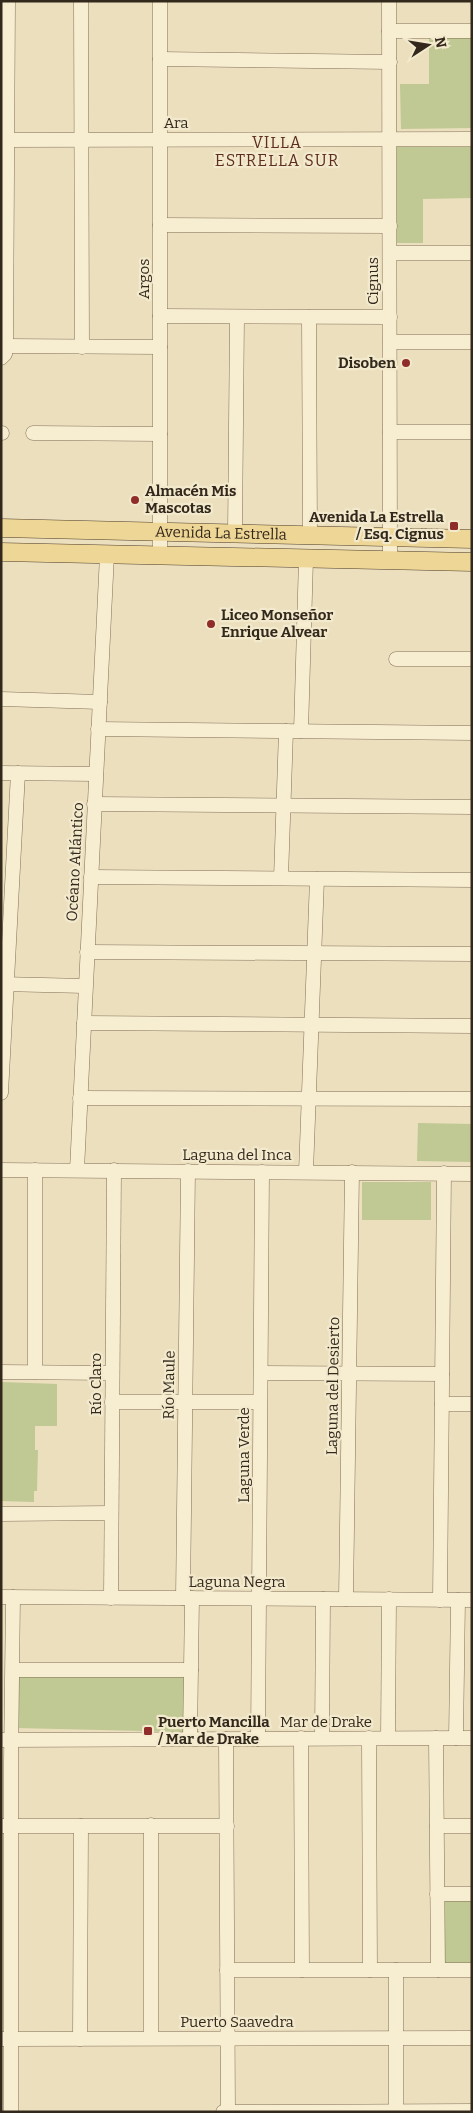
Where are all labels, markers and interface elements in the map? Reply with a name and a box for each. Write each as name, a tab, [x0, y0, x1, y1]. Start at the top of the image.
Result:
north arrow	[403, 20, 453, 70]
text: N	[431, 35, 450, 50]
street label: Ara	[164, 114, 188, 132]
district label: VILLA ESTRELLA SUR	[215, 133, 339, 170]
street label: Cignus	[364, 257, 382, 305]
street label: Argos	[135, 259, 153, 299]
place label: Disoben	[338, 354, 396, 372]
marker: Disoben	[400, 357, 412, 369]
place label: Almacén Mis Mascotas	[145, 482, 236, 517]
marker: Almacén Mis Mascotas	[129, 494, 141, 506]
place label: Avenida La Estrella / Esq. Cignus	[309, 508, 445, 543]
marker: Avenida La Estrella / Esq. Cignus	[448, 520, 460, 532]
street label: Avenida La Estrella	[155, 523, 287, 544]
place label: Liceo Monseñor Enrique Alvear	[221, 606, 333, 641]
marker: Liceo Monseñor Enrique Alvear	[205, 618, 217, 630]
street label: Océano Atlántico	[63, 802, 87, 922]
street label: Laguna del Inca	[182, 1146, 292, 1164]
street label: Laguna del Desierto	[323, 1317, 343, 1455]
street label: Río Maule	[159, 1350, 179, 1420]
street label: Río Claro	[87, 1353, 105, 1415]
street label: Laguna Verde	[235, 1407, 253, 1503]
street label: Laguna Negra	[188, 1573, 286, 1591]
place label: Puerto Mancilla / Mar de Drake	[157, 1713, 270, 1748]
street label: Mar de Drake	[280, 1713, 372, 1731]
marker: Puerto Mancilla / Mar de Drake	[142, 1725, 154, 1737]
street label: Puerto Saavedra	[180, 2013, 294, 2031]

